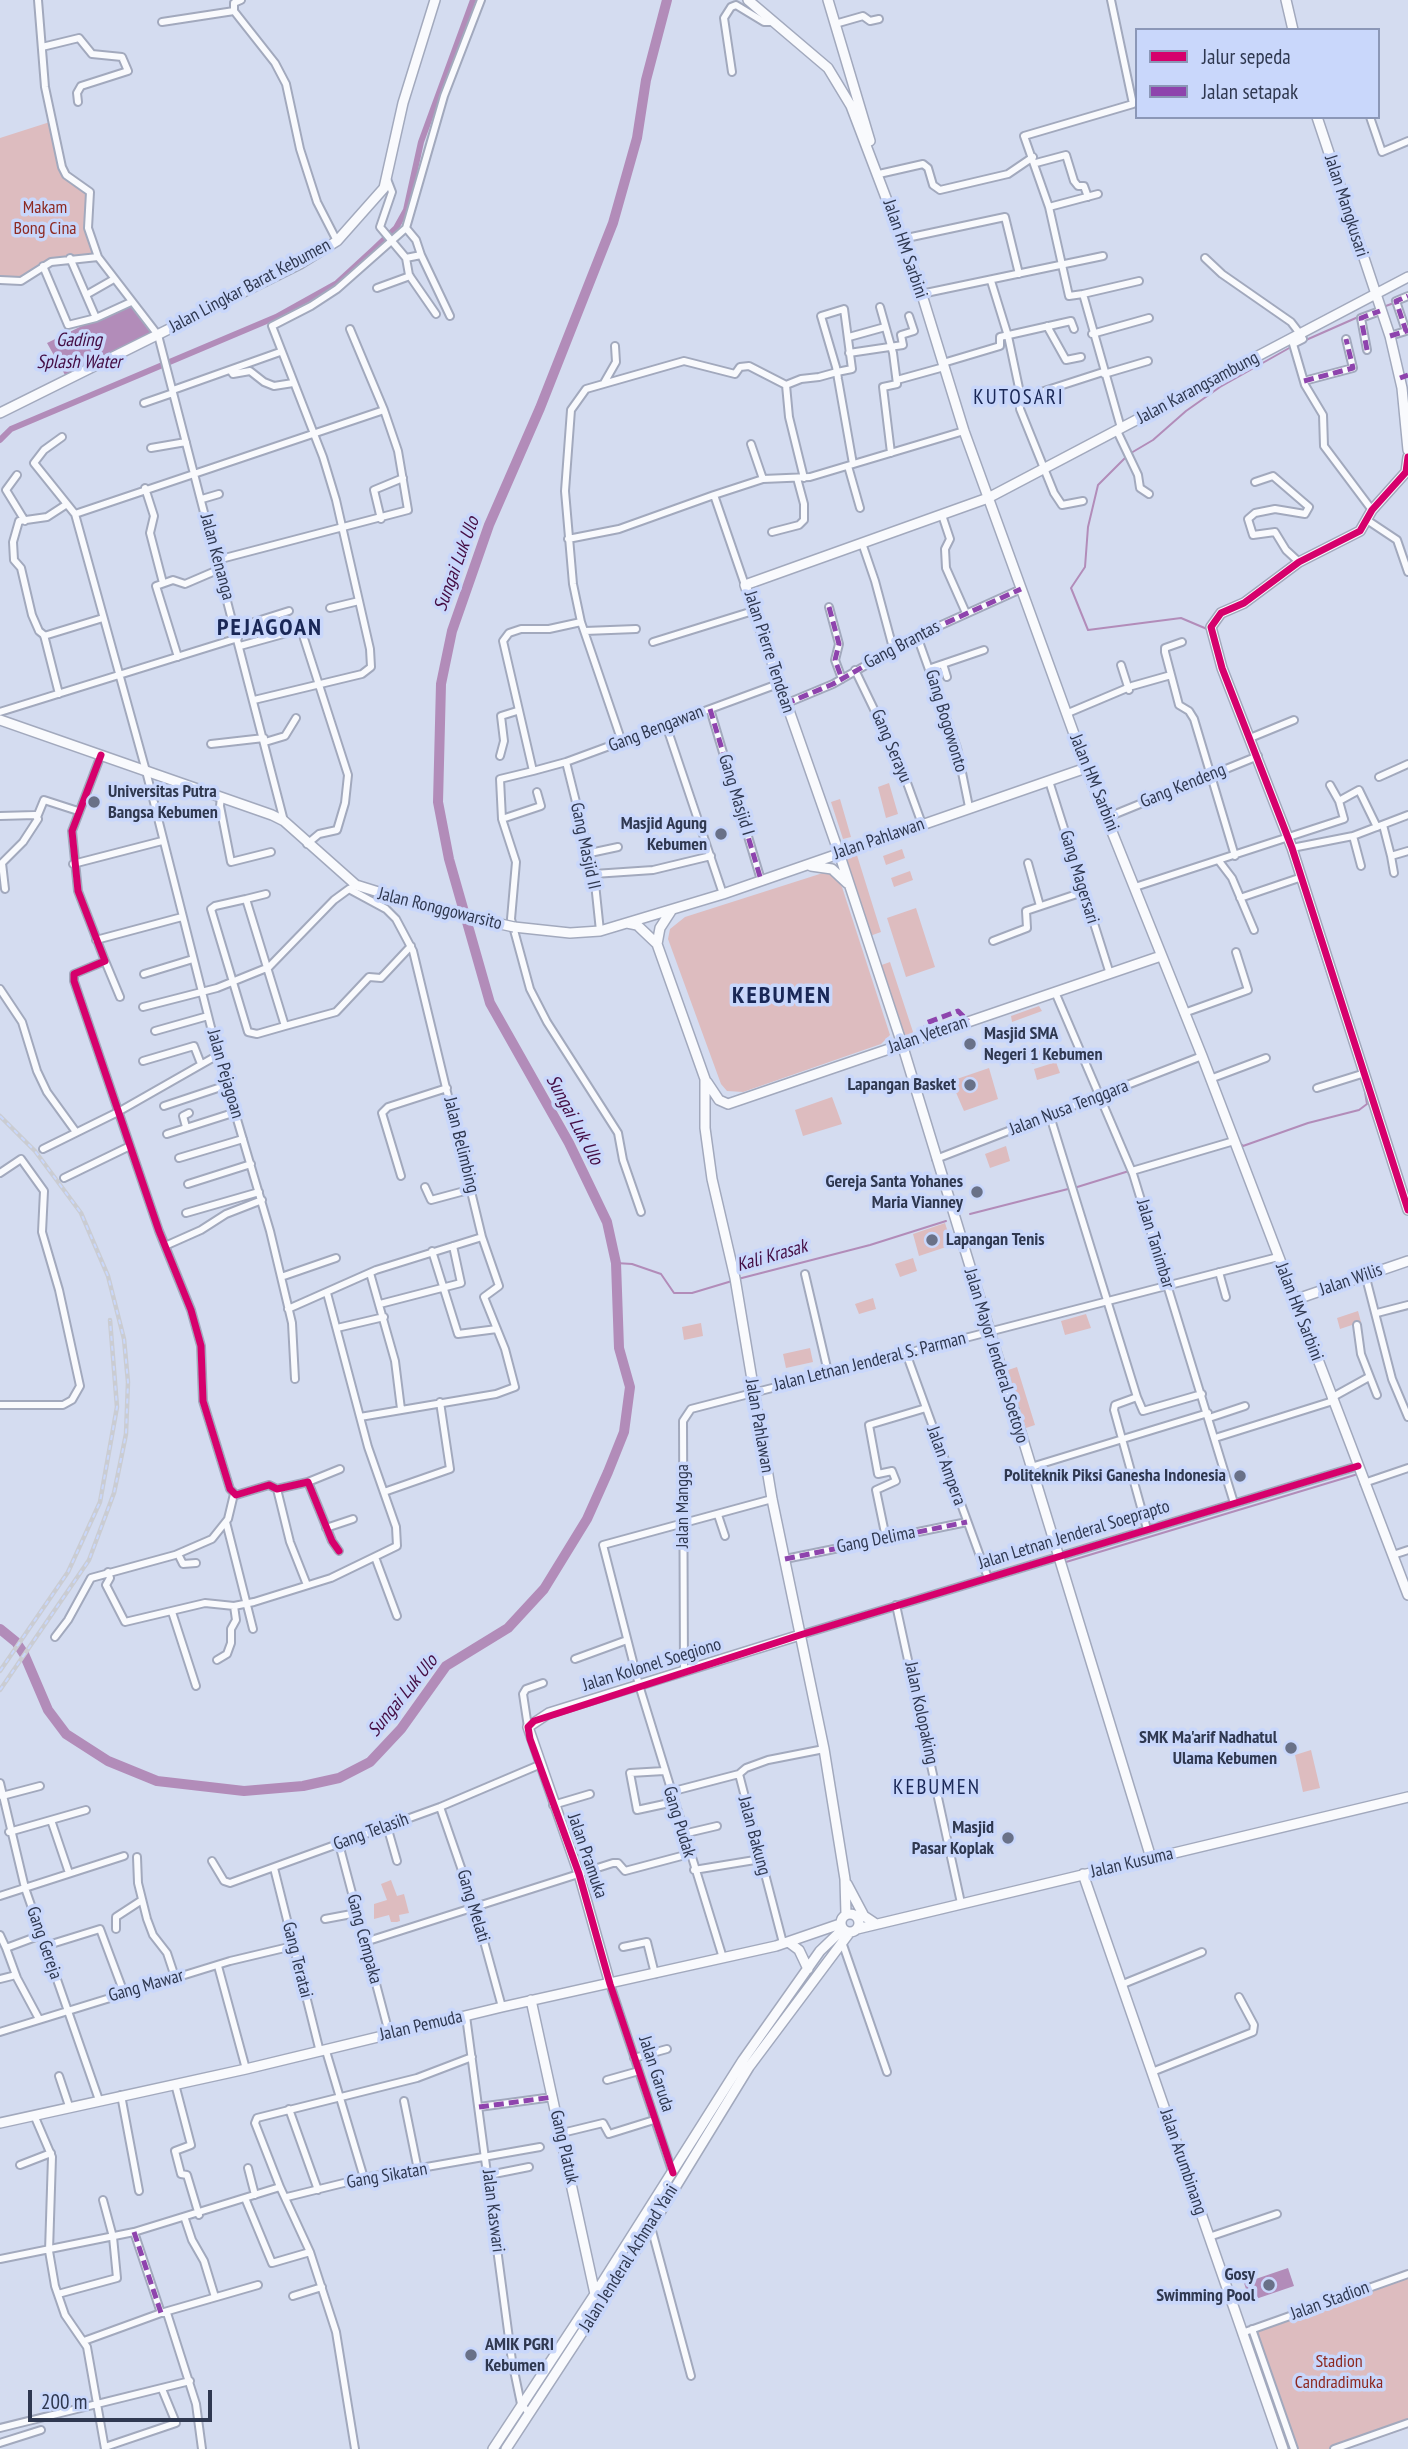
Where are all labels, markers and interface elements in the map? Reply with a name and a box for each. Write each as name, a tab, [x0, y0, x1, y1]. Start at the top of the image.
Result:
legend	[1135, 28, 1380, 119]
text: Jalur sepeda	[1202, 43, 1291, 70]
text: Jalan setapak	[1202, 78, 1298, 105]
street label: Jalan Mangkusari	[1319, 152, 1373, 260]
park label: Makam Bong Cina	[14, 197, 76, 240]
street label: Jalan HM Sarbini	[878, 197, 932, 301]
street label: Jalan Lingkar Barat Kebumen	[166, 234, 334, 338]
water label: Gading Splash Water	[36, 330, 122, 374]
street label: Jalan Karangsambung	[1134, 347, 1262, 429]
district label: KUTOSARI	[974, 385, 1064, 411]
street label: Jalan Kenanga	[195, 512, 239, 602]
water label: Sungai Luk Ulo	[429, 514, 485, 614]
street label: Jalan Pierre Tendean	[739, 588, 799, 716]
district label: PEJAGOAN	[218, 614, 322, 642]
street label: Gang Brantas	[861, 616, 943, 674]
street label: Gang Bogowonto	[920, 667, 972, 775]
street label: Gang Bengawan	[605, 701, 707, 757]
street label: Gang Serayu	[866, 706, 916, 786]
street label: Jalan HM Sarbini	[1065, 731, 1123, 835]
street label: Gang Masjid I	[713, 752, 759, 838]
street label: Gang Kendeng	[1137, 759, 1229, 813]
place label: Universitas Putra Bangsa Kebumen	[108, 781, 218, 824]
marker: Universitas Putra Bangsa Kebumen	[86, 794, 102, 810]
street label: Gang Masjid II	[565, 801, 605, 891]
place label: Masjid Agung Kebumen	[621, 813, 707, 856]
street label: Jalan Pahlawan	[831, 813, 927, 865]
marker: Masjid Agung Kebumen	[713, 826, 729, 842]
street label: Gang Magersari	[1055, 828, 1103, 926]
street label: Jalan Ronggowarsito	[376, 883, 504, 935]
district label: KEBUMEN	[733, 982, 831, 1010]
street label: Jalan Veteran	[886, 1011, 970, 1059]
place label: Masjid SMA Negeri 1 Kebumen	[984, 1023, 1102, 1066]
street label: Jalan Pejagoan	[202, 1027, 248, 1121]
marker: Masjid SMA Negeri 1 Kebumen	[962, 1036, 978, 1052]
water label: Sungai Luk Ulo	[541, 1071, 607, 1169]
place label: Lapangan Basket	[847, 1074, 956, 1096]
street label: Jalan Nusa Tenggara	[1006, 1075, 1132, 1141]
marker: Lapangan Basket	[962, 1077, 978, 1093]
street label: Jalan Belimbing	[439, 1095, 483, 1195]
place label: Gereja Santa Yohanes Maria Vianney	[825, 1171, 963, 1214]
marker: Gereja Santa Yohanes Maria Vianney	[969, 1184, 985, 1200]
street label: Jalan Tanimbar	[1131, 1197, 1179, 1291]
place label: Lapangan Tenis	[946, 1229, 1045, 1251]
marker: Lapangan Tenis	[924, 1232, 940, 1248]
water label: Kali Krasak	[734, 1235, 810, 1277]
street label: Jalan Wilis	[1317, 1259, 1385, 1301]
street label: Jalan HM Sarbini	[1270, 1260, 1328, 1364]
street label: Jalan Mayor Jenderal Soetoyo	[959, 1266, 1033, 1446]
street label: Jalan Letnan Jenderal S. Parman	[772, 1328, 968, 1396]
street label: Jalan Pahlawan	[740, 1378, 778, 1474]
street label: Jalan Ampera	[922, 1424, 970, 1508]
street label: Jalan Mangga	[672, 1464, 694, 1548]
place label: Politeknik Piksi Ganesha Indonesia	[1004, 1465, 1226, 1487]
marker: Politeknik Piksi Ganesha Indonesia	[1232, 1468, 1248, 1484]
street label: Jalan Letnan Jenderal Soeprapto	[976, 1496, 1172, 1574]
street label: Gang Delima	[835, 1522, 917, 1558]
street label: Jalan Kolonel Soegiono	[580, 1634, 724, 1696]
water label: Sungai Luk Ulo	[363, 1651, 443, 1741]
street label: Jalan Kolopaking	[900, 1660, 942, 1766]
place label: SMK Ma'arif Nadhatul Ulama Kebumen	[1139, 1727, 1277, 1770]
marker: SMK Ma'arif Nadhatul Ulama Kebumen	[1283, 1740, 1299, 1756]
district label: KEBUMEN	[894, 1775, 980, 1801]
street label: Gang Pudak	[658, 1784, 700, 1860]
street label: Jalan Bakung	[733, 1794, 775, 1878]
street label: Gang Telasih	[330, 1808, 412, 1856]
street label: Jalan Pramuka	[562, 1811, 612, 1901]
place label: Masjid Pasar Koplak	[912, 1817, 994, 1860]
marker: Masjid Pasar Koplak	[1000, 1830, 1016, 1846]
street label: Jalan Kusuma	[1089, 1843, 1175, 1883]
street label: Gang Melati	[452, 1867, 494, 1945]
street label: Gang Cempaka	[342, 1892, 386, 1986]
street label: Gang Gereja	[22, 1904, 66, 1982]
street label: Gang Teratai	[277, 1920, 317, 2000]
street label: Gang Mawar	[106, 1965, 186, 2007]
street label: Jalan Pemuda	[378, 2006, 464, 2046]
street label: Jalan Garuda	[634, 2033, 678, 2115]
street label: Jalan Arumbinang	[1155, 2106, 1211, 2218]
street label: Gang Platuk	[545, 2108, 583, 2186]
street label: Gang Sikatan	[345, 2158, 429, 2194]
street label: Jalan Kaswari	[477, 2168, 509, 2254]
street label: Jalan Jenderal Achmad Yani	[575, 2181, 683, 2335]
place label: Gosy Swimming Pool	[1156, 2264, 1255, 2306]
marker: Gosy Swimming Pool	[1261, 2277, 1277, 2293]
street label: Jalan Stadion	[1288, 2277, 1372, 2325]
place label: AMIK PGRI Kebumen	[485, 2334, 554, 2376]
marker: AMIK PGRI Kebumen	[463, 2347, 479, 2363]
park label: Stadion Candradimuka	[1295, 2351, 1383, 2394]
scale bar	[32, 2376, 215, 2420]
text: 200 m	[41, 2388, 87, 2415]

